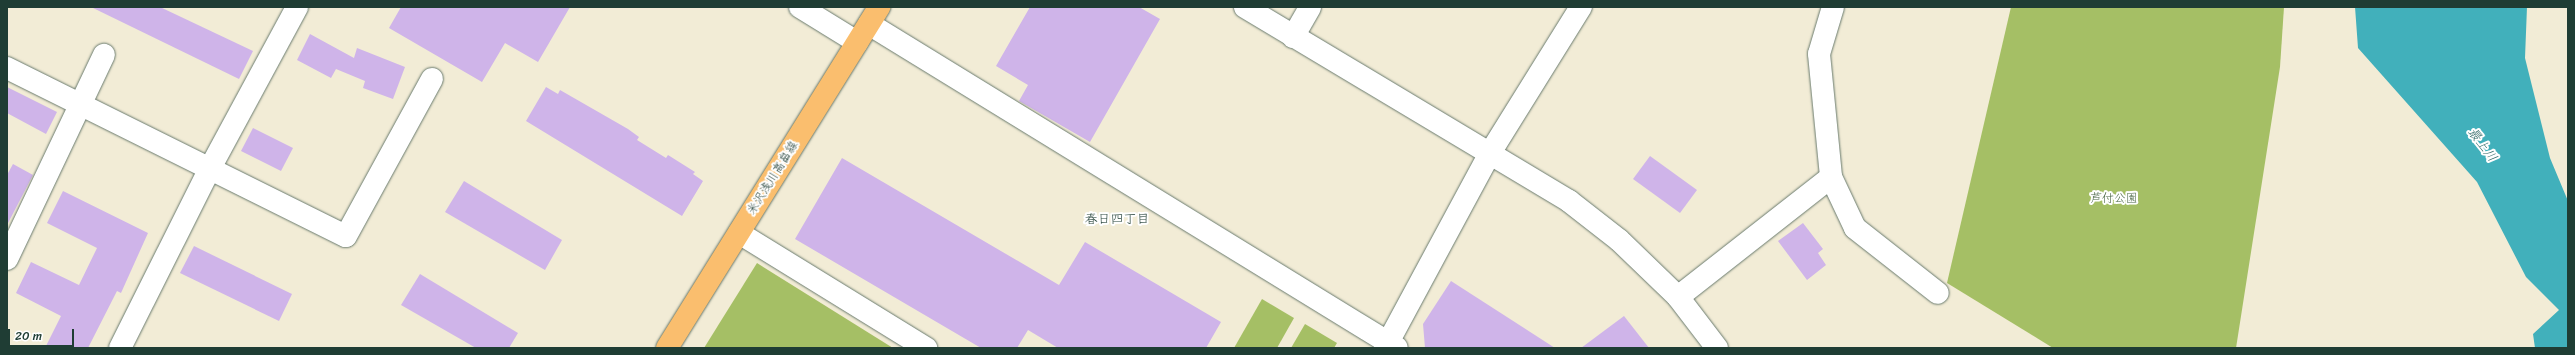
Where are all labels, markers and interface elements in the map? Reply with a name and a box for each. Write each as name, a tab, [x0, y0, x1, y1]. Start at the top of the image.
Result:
water label: 最上川	[2464, 125, 2500, 165]
street label: 米沢浅川高畠線	[745, 139, 801, 217]
park label: 芦付公園	[2090, 192, 2138, 206]
district label: 春日四丁目	[1085, 211, 1149, 227]
scale bar	[10, 321, 76, 347]
text: 20 m	[15, 325, 42, 347]

